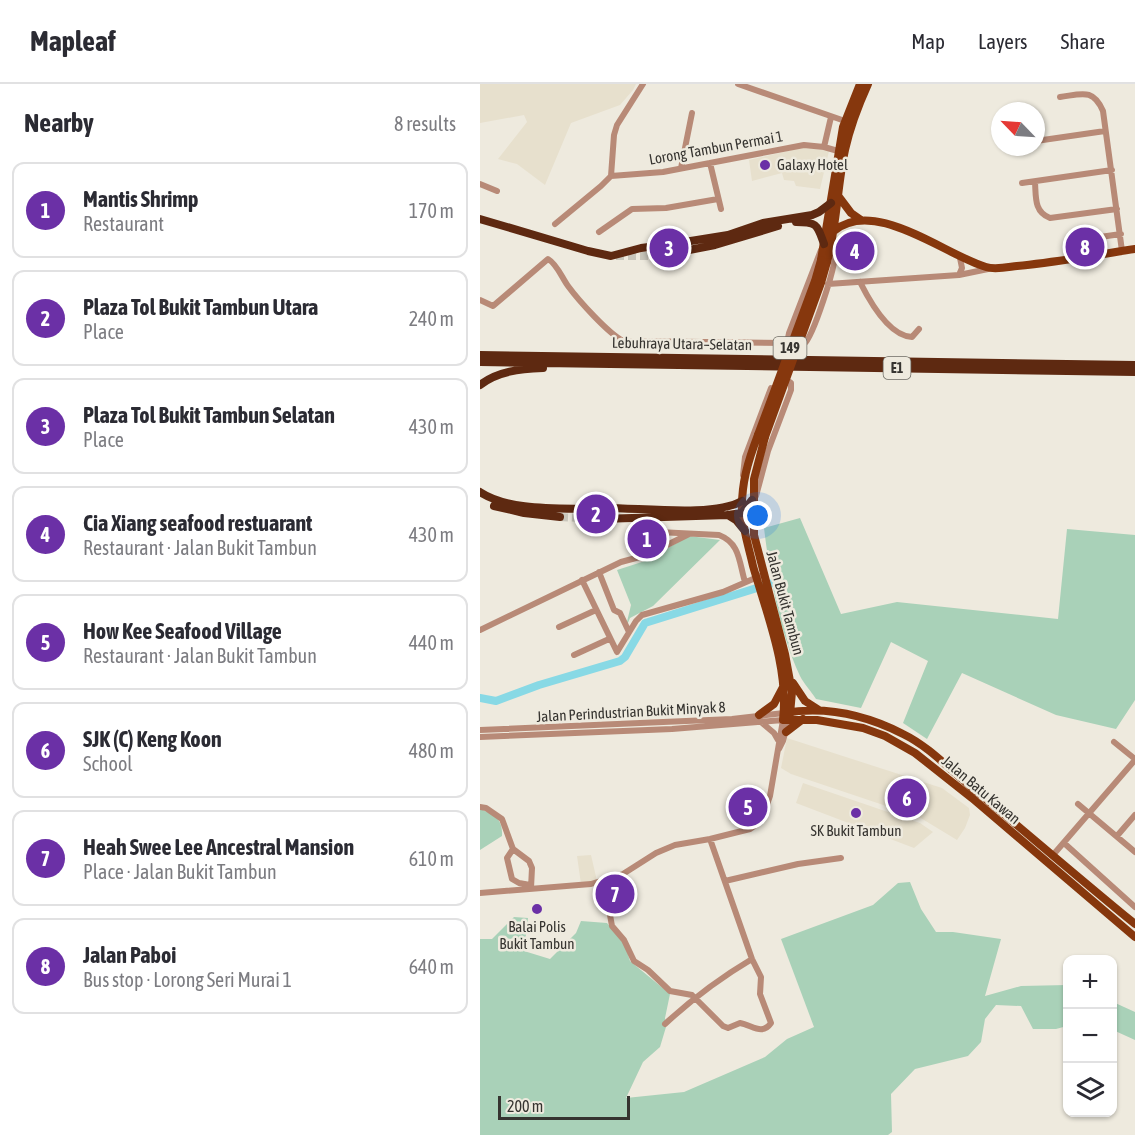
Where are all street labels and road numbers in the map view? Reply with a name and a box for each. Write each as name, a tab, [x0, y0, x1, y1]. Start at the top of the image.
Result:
street label: Lorong Tambun Permai 1	[648, 127, 784, 168]
street label: Lebuhraya Utara–Selatan	[612, 334, 752, 353]
road number: 149	[774, 337, 806, 359]
road number: E1	[884, 357, 910, 379]
street label: Jalan Bukit Tambun	[763, 549, 808, 657]
street label: Jalan Perindustrian Bukit Minyak 8	[536, 698, 726, 725]
street label: Jalan Batu Kawan	[939, 752, 1024, 827]

